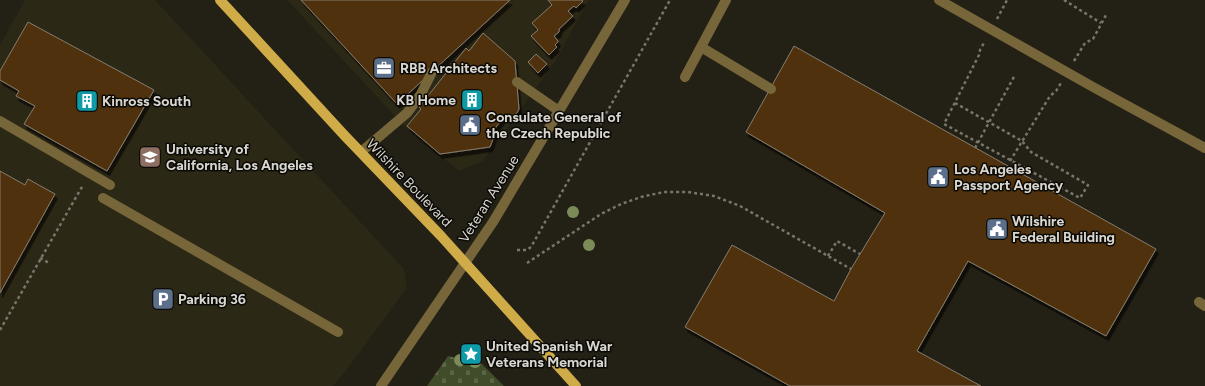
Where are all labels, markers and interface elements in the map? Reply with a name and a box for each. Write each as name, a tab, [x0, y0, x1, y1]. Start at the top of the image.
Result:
office icon: RBB Architects	[371, 55, 397, 81]
place label: RBB Architects	[400, 60, 498, 77]
building icon: KB Home	[459, 87, 485, 113]
building icon: Kinross South	[74, 88, 100, 114]
place label: KB Home	[396, 92, 456, 109]
place label: Kinross South	[102, 93, 191, 110]
place label: Consulate General of the Czech Republic	[486, 109, 622, 142]
public building icon: Consulate General of the Czech Republic	[457, 112, 483, 138]
street label: Wilshire Boulevard	[363, 136, 455, 230]
place label: University of California, Los Angeles	[166, 141, 313, 174]
school or university icon: University of California, Los Angeles	[137, 144, 163, 170]
street label: Veteran Avenue	[455, 152, 523, 246]
place label: Los Angeles Passport Agency	[954, 161, 1064, 194]
public building icon: Los Angeles Passport Agency	[925, 164, 951, 190]
place label: Wilshire Federal Building	[1012, 213, 1115, 246]
public building icon: Wilshire Federal Building	[984, 216, 1010, 242]
parking icon: Parking 36	[150, 286, 176, 312]
place label: Parking 36	[178, 291, 246, 308]
place label: United Spanish War Veterans Memorial	[486, 338, 613, 371]
place icon: United Spanish War Veterans Memorial	[458, 341, 484, 367]

